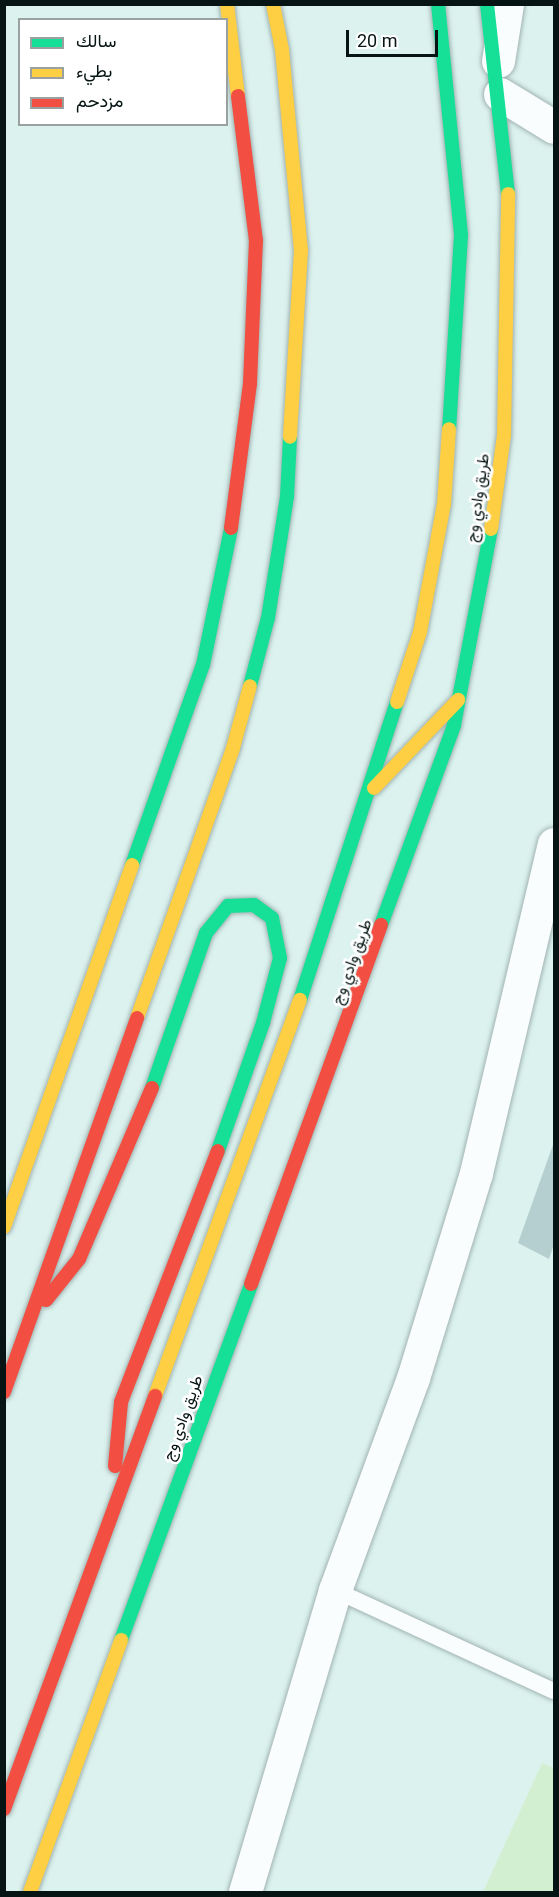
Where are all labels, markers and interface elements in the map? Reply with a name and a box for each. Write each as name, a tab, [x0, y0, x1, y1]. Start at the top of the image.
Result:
legend	[18, 18, 228, 126]
scale bar	[349, 18, 440, 56]
text: سالك	[76, 30, 116, 51]
text: 20 m	[357, 30, 397, 51]
text: بطيء	[76, 60, 112, 81]
text: مزدحم	[76, 90, 123, 111]
street label: طريق وادي وج	[462, 452, 494, 544]
street label: طريق وادي وج	[328, 917, 376, 1007]
street label: طريق وادي وج	[159, 1373, 207, 1463]

